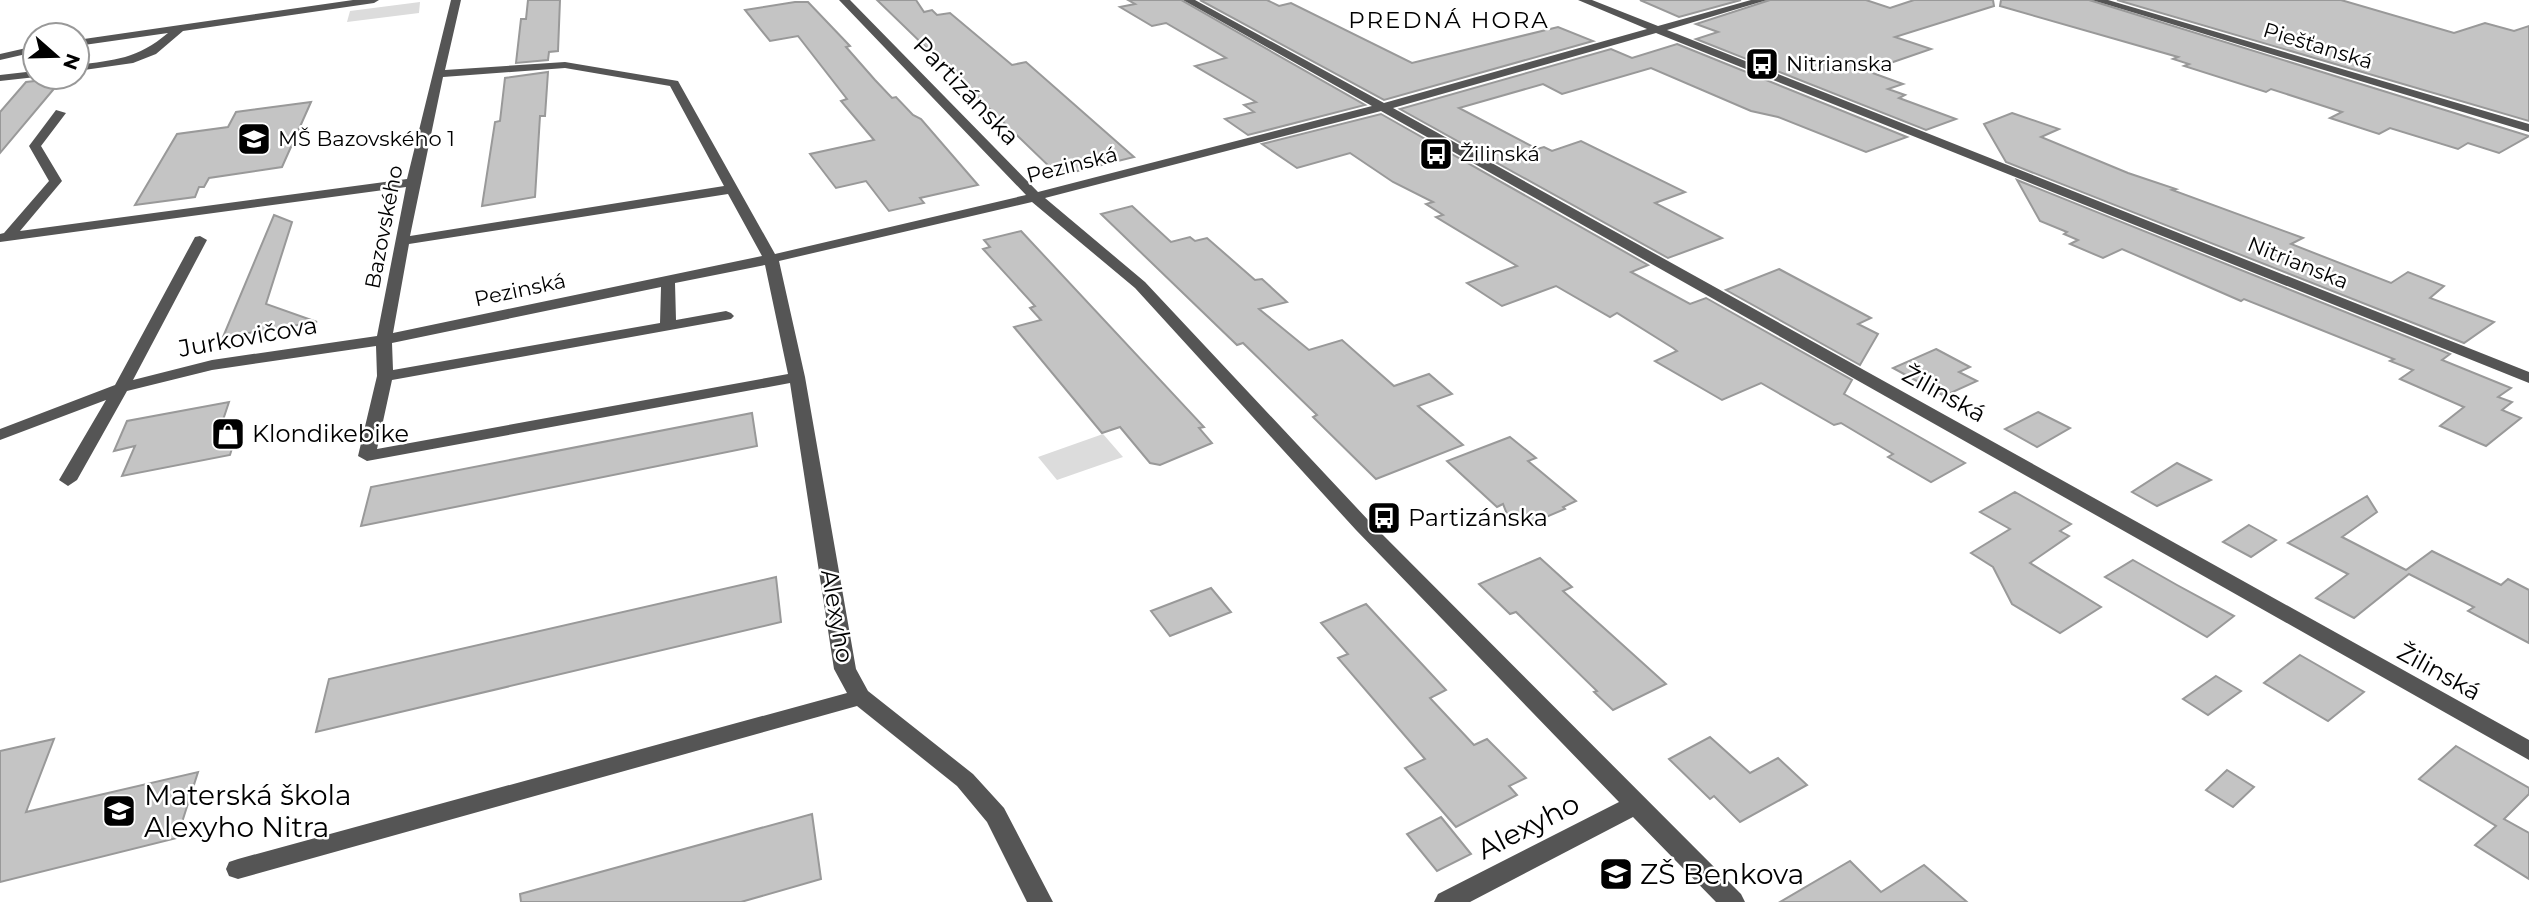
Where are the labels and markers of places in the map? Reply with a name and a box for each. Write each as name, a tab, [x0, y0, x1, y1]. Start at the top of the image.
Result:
bus stop icon: Nitrianska	[1743, 45, 1781, 83]
place label: Nitrianska	[1786, 51, 1893, 76]
school or university icon: MŠ Bazovského 1	[235, 120, 273, 158]
place label: MŠ Bazovského 1	[278, 126, 455, 151]
bus stop icon: Žilinská	[1417, 135, 1455, 173]
place label: Žilinská	[1460, 141, 1540, 166]
shop icon: Klondikebike	[209, 415, 247, 453]
place label: Klondikebike	[252, 419, 409, 448]
bus stop icon: Partizánska	[1365, 499, 1403, 537]
place label: Partizánska	[1408, 503, 1548, 532]
place label: Materská škola Alexyho Nitra	[144, 778, 352, 844]
school or university icon: Materská škola Alexyho Nitra	[100, 792, 138, 830]
school or university icon: ZŠ Benkova	[1597, 855, 1635, 893]
place label: ZŠ Benkova	[1640, 857, 1804, 891]

